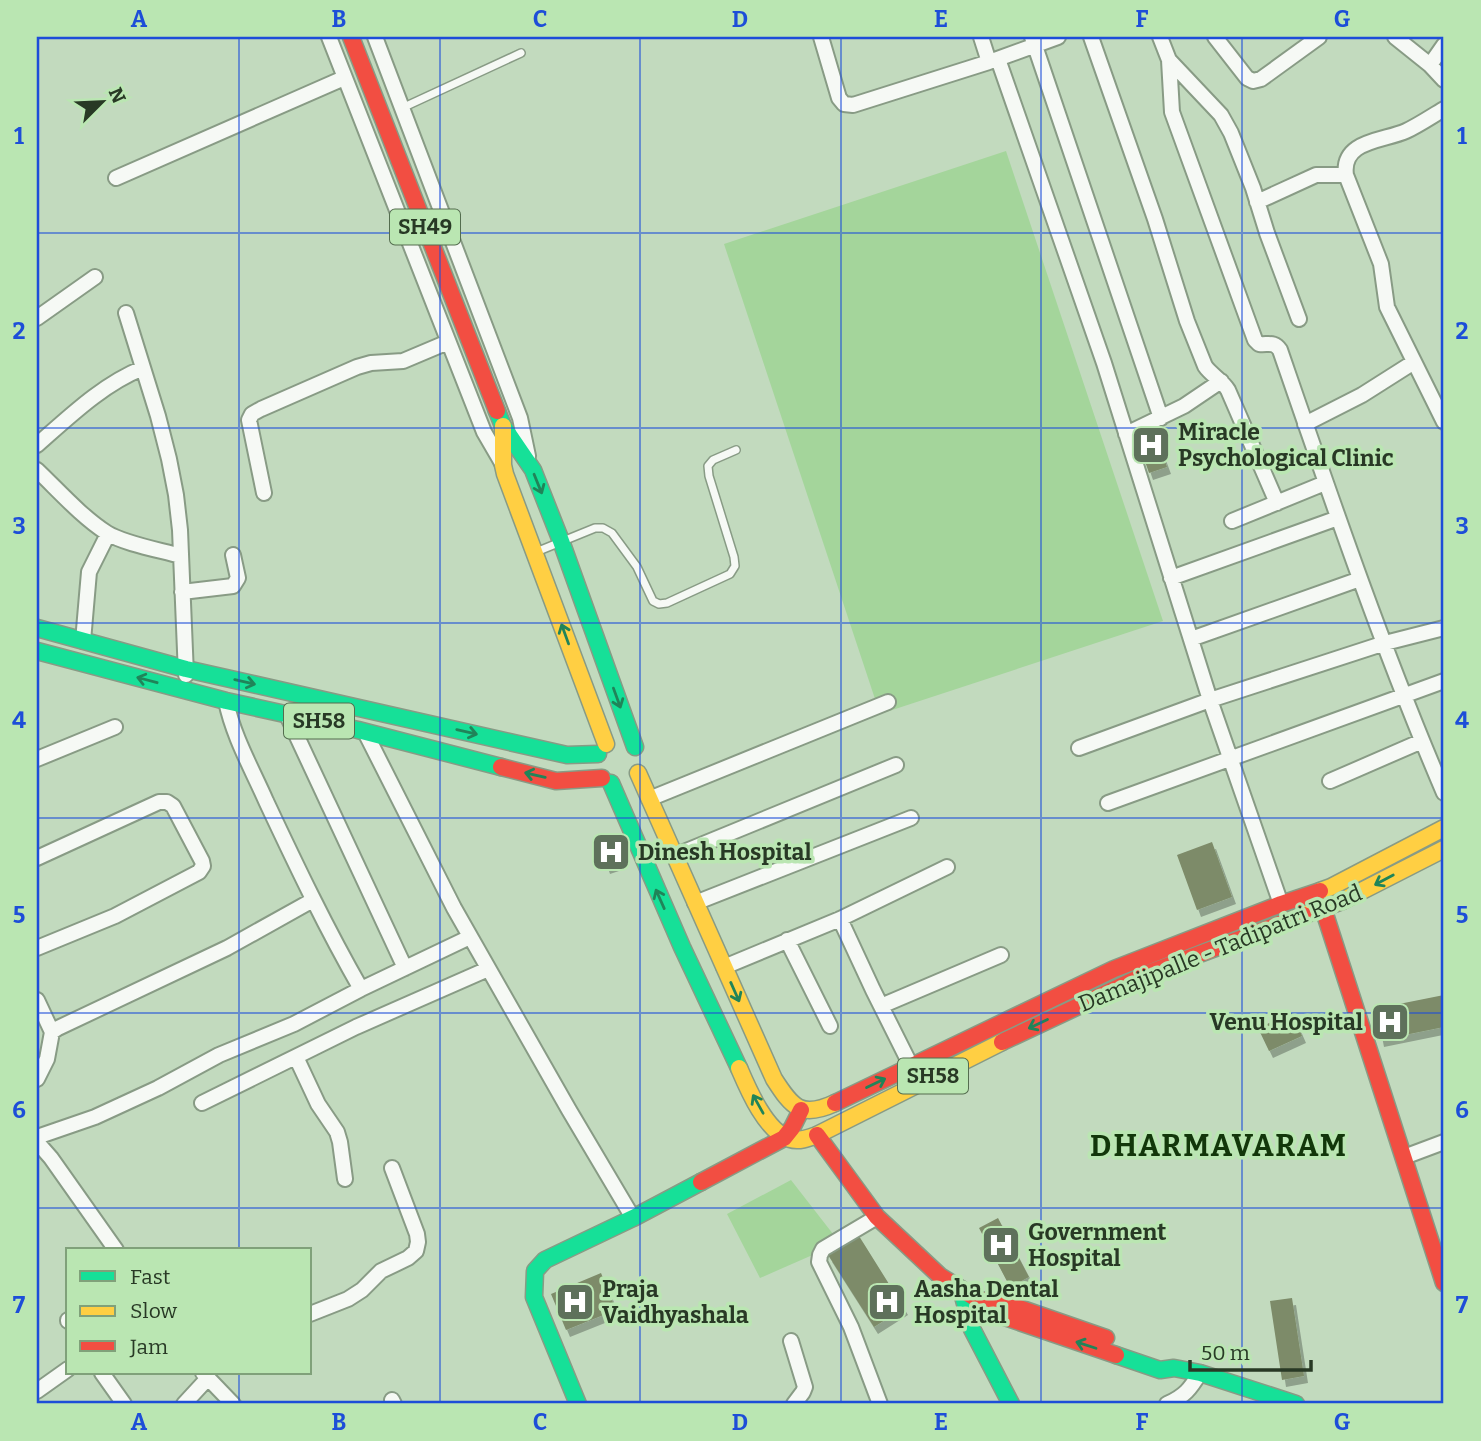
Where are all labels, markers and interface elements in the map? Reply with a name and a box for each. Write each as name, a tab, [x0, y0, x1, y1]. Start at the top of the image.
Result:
text: A	[131, 5, 148, 33]
text: B	[332, 5, 346, 33]
text: C	[533, 5, 547, 33]
text: D	[732, 5, 748, 33]
text: E	[934, 5, 948, 33]
text: F	[1136, 5, 1149, 33]
text: G	[1334, 5, 1351, 33]
north arrow	[66, 66, 136, 136]
text: N	[104, 84, 131, 107]
text: 1	[14, 122, 24, 150]
text: 1	[1457, 122, 1467, 150]
road number: SH49	[390, 210, 460, 244]
text: 2	[13, 317, 26, 345]
text: 2	[1456, 317, 1469, 345]
place label: Miracle Psychological Clinic	[1178, 418, 1394, 472]
hospital icon: Miracle Psychological Clinic	[1130, 424, 1172, 466]
one-way arrow	[533, 473, 546, 495]
text: 3	[12, 512, 26, 540]
text: 3	[1455, 512, 1469, 540]
one-way arrow	[558, 624, 570, 646]
one-way arrow	[136, 673, 159, 686]
one-way arrow	[233, 676, 256, 690]
one-way arrow	[612, 686, 624, 708]
road number: SH58	[284, 704, 354, 738]
text: 4	[12, 706, 26, 734]
text: 4	[1455, 706, 1469, 734]
one-way arrow	[455, 726, 478, 740]
one-way arrow	[524, 768, 547, 782]
hospital icon: Dinesh Hospital	[590, 831, 632, 873]
place label: Dinesh Hospital	[638, 838, 812, 866]
one-way arrow	[1374, 873, 1394, 887]
street label: Damajipalle - Tadipatri Road	[1074, 878, 1366, 1018]
one-way arrow	[653, 889, 666, 910]
text: 5	[13, 901, 25, 929]
text: 5	[1456, 901, 1468, 929]
one-way arrow	[729, 981, 742, 1003]
hospital icon: Venu Hospital	[1369, 1001, 1411, 1043]
place label: Venu Hospital	[1209, 1008, 1363, 1036]
one-way arrow	[1028, 1018, 1050, 1031]
road number: SH58	[898, 1058, 968, 1094]
one-way arrow	[865, 1076, 886, 1090]
one-way arrow	[751, 1094, 764, 1115]
text: 6	[12, 1096, 26, 1124]
text: 6	[1455, 1096, 1469, 1124]
district label: DHARMAVARAM	[1090, 1128, 1348, 1164]
place label: Government Hospital	[1028, 1218, 1166, 1272]
hospital icon: Government Hospital	[980, 1224, 1022, 1266]
legend	[66, 1248, 312, 1374]
text: Fast	[130, 1264, 171, 1290]
place label: Praja Vaidhyashala	[602, 1275, 749, 1329]
place label: Aasha Dental Hospital	[914, 1275, 1059, 1329]
hospital icon: Praja Vaidhyashala	[554, 1281, 596, 1323]
hospital icon: Aasha Dental Hospital	[866, 1281, 908, 1323]
text: 7	[13, 1291, 26, 1319]
text: 7	[1456, 1291, 1469, 1319]
text: Slow	[130, 1298, 177, 1324]
scale bar	[1190, 1329, 1311, 1373]
text: Jam	[129, 1334, 168, 1360]
one-way arrow	[1075, 1338, 1097, 1351]
text: 50 m	[1201, 1340, 1250, 1366]
text: A	[131, 1408, 148, 1436]
text: B	[332, 1408, 346, 1436]
text: C	[533, 1408, 547, 1436]
text: D	[732, 1408, 748, 1436]
text: E	[934, 1408, 948, 1436]
text: F	[1136, 1408, 1149, 1436]
text: G	[1334, 1408, 1351, 1436]

